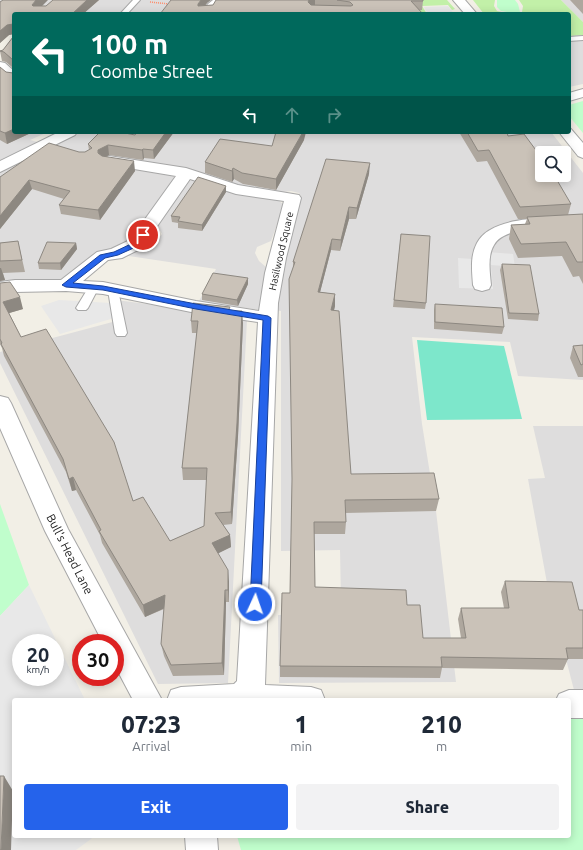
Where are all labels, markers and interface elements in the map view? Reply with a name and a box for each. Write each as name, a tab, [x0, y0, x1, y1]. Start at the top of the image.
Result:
icon: left	[24, 28, 76, 80]
text: 100 m	[90, 28, 168, 59]
text: Coombe Street	[90, 61, 212, 81]
icon: left	[239, 104, 261, 126]
icon: ahead	[281, 104, 303, 126]
icon: right	[323, 104, 345, 126]
map controls	[535, 146, 571, 182]
button: search	[535, 146, 571, 182]
street label: Hasilwood Square	[267, 211, 295, 291]
pin	[126, 218, 160, 252]
icon: arrive	[132, 224, 154, 246]
street label: Bull's Head Lane	[44, 512, 96, 596]
position arrow	[234, 583, 276, 625]
speed limit sign: 30	[72, 634, 124, 686]
text: 20	[27, 643, 49, 666]
text: km/h	[26, 664, 50, 675]
text: 07:23	[121, 711, 181, 738]
text: 1	[294, 711, 308, 738]
text: 210	[421, 711, 462, 738]
text: Arrival	[132, 739, 170, 753]
text: min	[290, 739, 312, 753]
text: m	[436, 739, 447, 753]
button: Exit	[24, 784, 288, 830]
button: Share	[296, 784, 559, 830]

